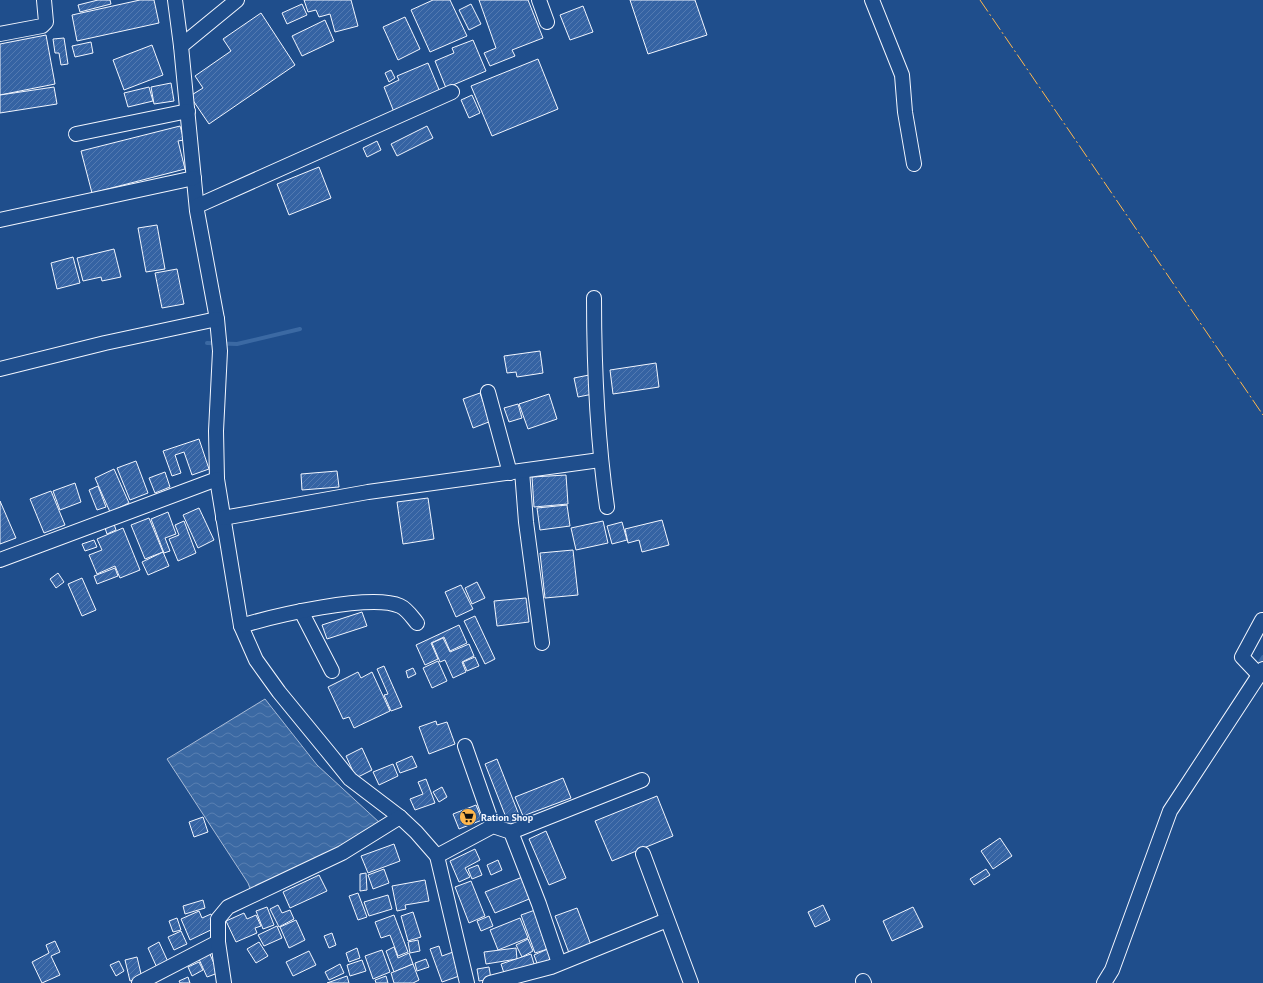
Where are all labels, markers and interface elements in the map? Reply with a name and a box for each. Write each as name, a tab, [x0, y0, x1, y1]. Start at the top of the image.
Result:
supermarket icon: Ration Shop	[458, 807, 478, 827]
place label: Ration Shop	[481, 811, 534, 824]

